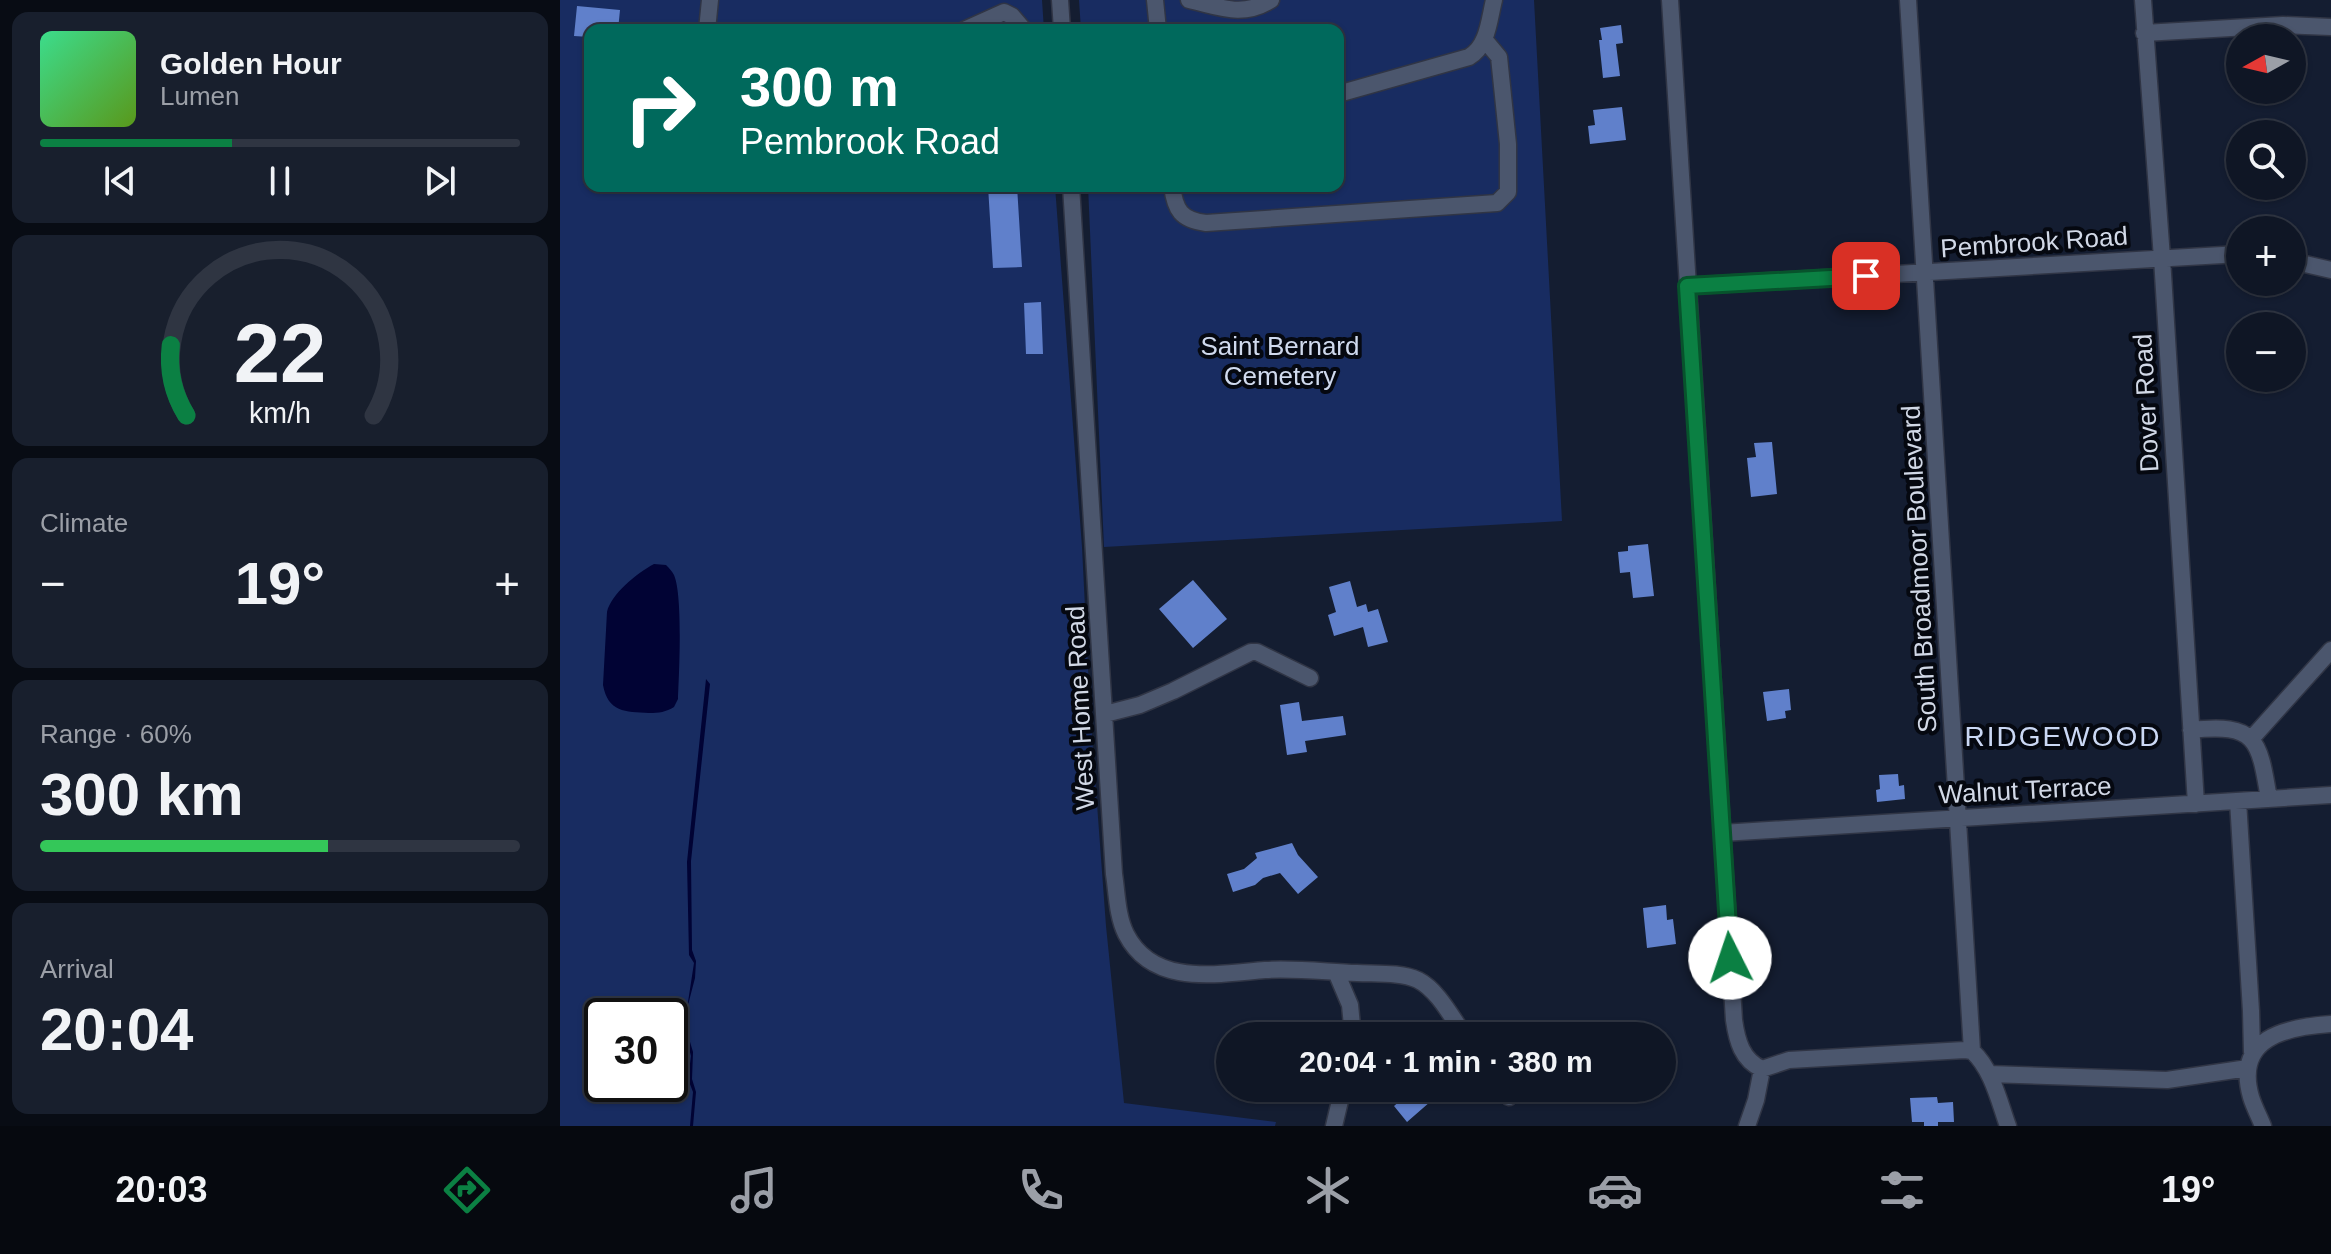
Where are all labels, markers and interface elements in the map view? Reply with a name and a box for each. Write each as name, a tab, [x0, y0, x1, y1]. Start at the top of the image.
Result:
north arrow	[2226, 24, 2306, 104]
map controls	[2226, 24, 2306, 392]
text: Golden Hour	[160, 47, 342, 80]
text: 300 m	[740, 55, 899, 118]
icon: right	[608, 56, 712, 160]
text: Lumen	[160, 81, 240, 111]
button: search	[2226, 120, 2306, 200]
text: Pembrook Road	[740, 121, 1000, 162]
icon: previous	[98, 159, 142, 203]
icon: pause	[258, 159, 302, 203]
icon: next	[418, 159, 462, 203]
button: +	[2226, 216, 2306, 296]
street label: Pembrook Road	[1939, 220, 2129, 264]
pin	[1832, 242, 1900, 310]
icon: arrive	[1844, 254, 1888, 298]
text: 22	[234, 307, 326, 400]
button: −	[2226, 312, 2306, 392]
park label: Saint Bernard Cemetery	[1201, 331, 1359, 391]
street label: Dover Road	[2127, 333, 2165, 473]
text: km/h	[249, 397, 311, 429]
street label: South Broadmoor Boulevard	[1895, 404, 1943, 734]
text: Climate	[40, 508, 128, 538]
text: 19°	[235, 550, 325, 617]
text: −	[40, 559, 66, 608]
text: +	[494, 559, 520, 608]
street label: West Home Road	[1060, 605, 1100, 811]
text: Range · 60%	[40, 719, 192, 749]
district label: RIDGEWOOD	[1965, 721, 2161, 752]
text: 300 km	[40, 761, 244, 828]
street label: Walnut Terrace	[1938, 770, 2112, 810]
position arrow	[1688, 916, 1772, 1000]
text: Arrival	[40, 954, 114, 984]
text: 20:04	[40, 996, 193, 1063]
speed limit sign: 30	[584, 998, 688, 1102]
text: 20:04 · 1 min · 380 m	[1299, 1045, 1593, 1078]
icon: directions	[439, 1162, 495, 1218]
icon: music	[726, 1162, 782, 1218]
icon: phone	[1013, 1162, 1069, 1218]
icon: climate	[1300, 1162, 1356, 1218]
icon: car	[1587, 1162, 1643, 1218]
icon: filters	[1874, 1162, 1930, 1218]
text: 20:03	[116, 1169, 208, 1210]
text: 19°	[2161, 1169, 2215, 1210]

